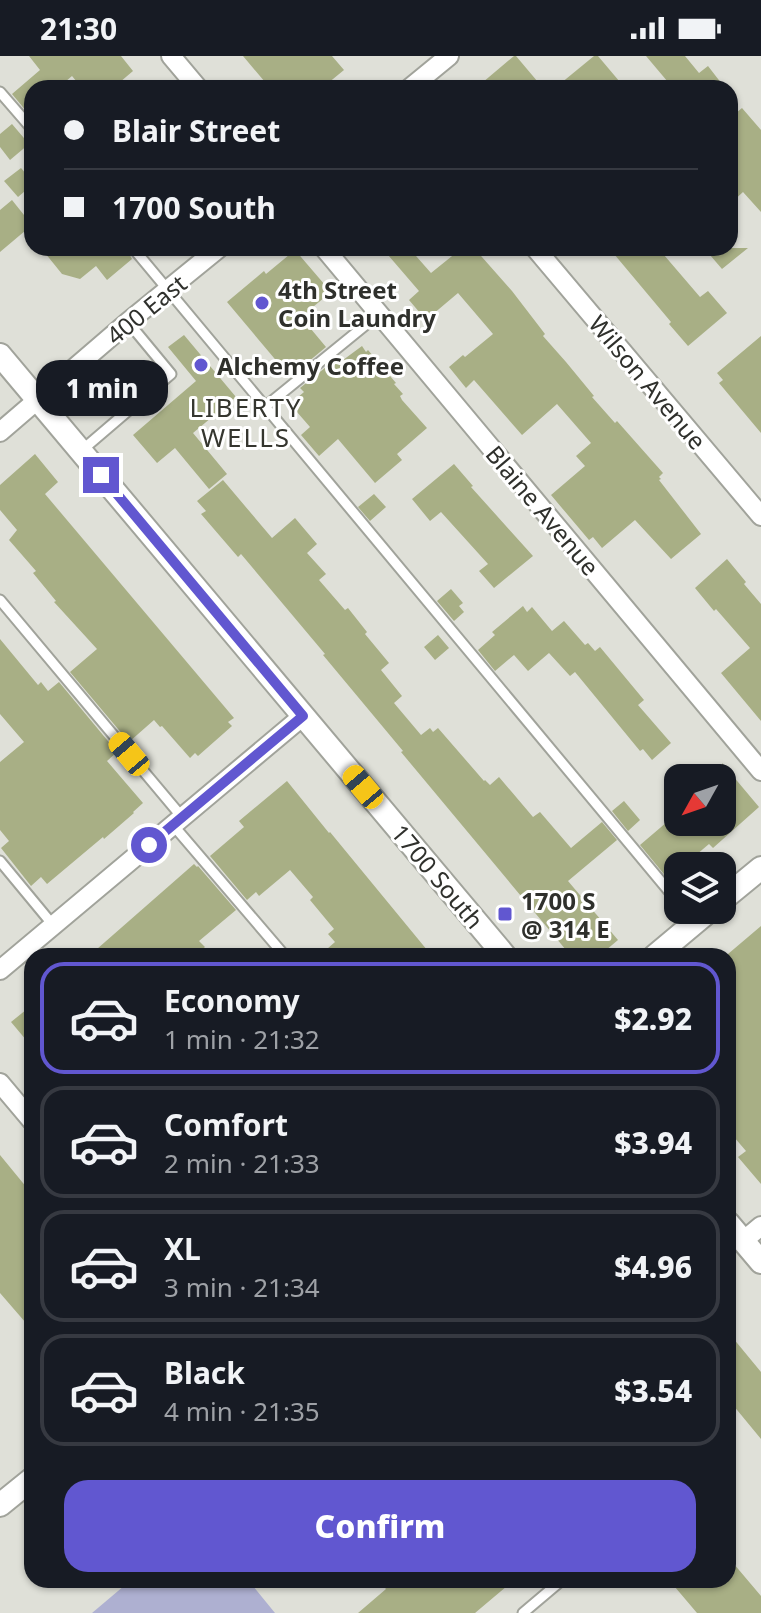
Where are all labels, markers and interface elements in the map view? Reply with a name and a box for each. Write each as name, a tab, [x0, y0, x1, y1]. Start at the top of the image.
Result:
text: 21:30	[40, 8, 117, 49]
text: Blair Street	[112, 110, 280, 151]
text: 1700 South	[112, 187, 276, 228]
street label: 400 East	[99, 266, 193, 352]
place label: 4th Street Coin Laundry	[278, 273, 436, 334]
marker: 4th Street Coin Laundry	[253, 294, 271, 312]
street label: Wilson Avenue	[582, 308, 714, 456]
place label: Alchemy Coffee	[217, 349, 404, 382]
marker: Alchemy Coffee	[192, 356, 210, 374]
callout: 1 min	[35, 359, 167, 415]
text: 1 min	[66, 370, 138, 406]
district label: LIBERTY WELLS	[189, 389, 303, 455]
street label: Blaine Avenue	[479, 438, 607, 582]
route end	[83, 457, 119, 493]
car	[104, 728, 154, 780]
car	[338, 761, 388, 813]
north arrow	[664, 764, 736, 836]
map controls	[664, 764, 736, 924]
street label: 1700 South	[384, 817, 492, 935]
route start	[131, 827, 167, 863]
button: layers	[664, 852, 736, 924]
place label: 1700 S @ 314 E	[521, 884, 610, 945]
marker: 1700 S @ 314 E	[496, 905, 514, 923]
text: Economy	[164, 980, 300, 1021]
icon: car	[68, 982, 140, 1054]
text: $2.92	[614, 998, 692, 1039]
text: 1 min · 21:32	[164, 1021, 320, 1057]
text: Comfort	[164, 1104, 288, 1145]
icon: car	[68, 1106, 140, 1178]
text: $3.94	[614, 1122, 692, 1163]
text: 2 min · 21:33	[164, 1145, 320, 1181]
text: XL	[164, 1228, 201, 1269]
icon: car	[68, 1230, 140, 1302]
text: $4.96	[614, 1246, 692, 1287]
text: 3 min · 21:34	[164, 1269, 320, 1305]
text: Black	[164, 1352, 245, 1393]
icon: car	[68, 1354, 140, 1426]
text: $3.54	[614, 1370, 692, 1411]
text: 4 min · 21:35	[164, 1393, 320, 1429]
button: Confirm	[64, 1480, 696, 1572]

